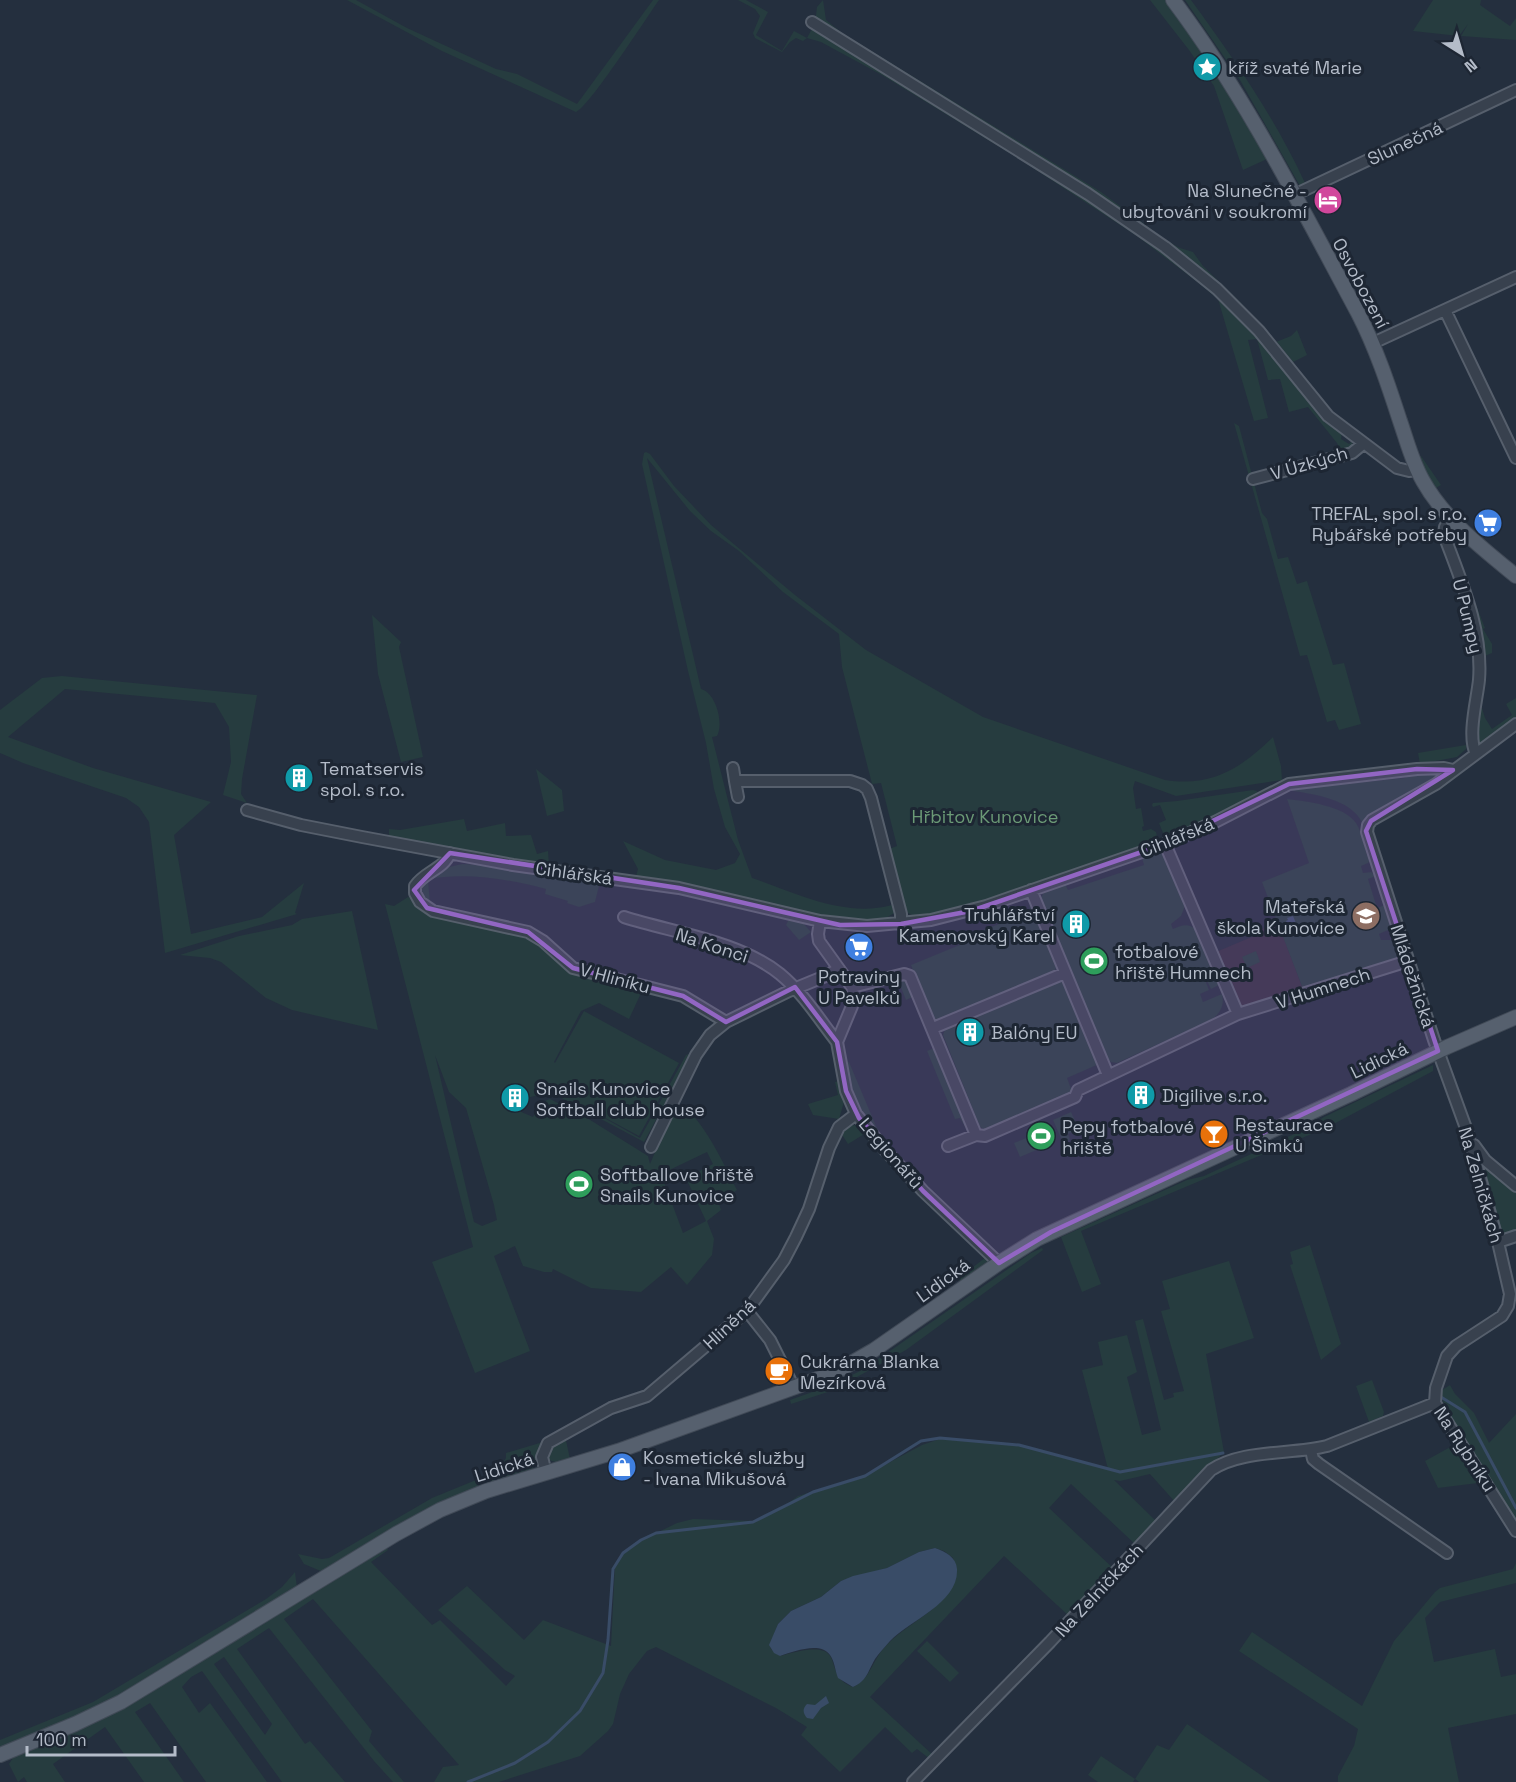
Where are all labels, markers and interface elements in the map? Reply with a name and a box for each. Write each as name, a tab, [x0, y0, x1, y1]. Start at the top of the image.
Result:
north arrow	[1432, 24, 1492, 84]
place icon: kříž svaté Marie	[1191, 51, 1223, 83]
text: N	[1460, 54, 1481, 77]
place label: kříž svaté Marie	[1228, 56, 1362, 79]
street label: Slunečná	[1364, 116, 1446, 170]
place label: Na Slunečné - ubytováni v soukromí	[1122, 179, 1308, 223]
hotel icon: Na Slunečné - ubytováni v soukromí	[1312, 184, 1344, 216]
street label: Osvobození	[1328, 234, 1395, 333]
street label: V Úzkých	[1268, 441, 1350, 485]
place label: TREFAL, spol. s r.o. Rybářské potřeby	[1311, 502, 1467, 546]
supermarket icon: TREFAL, spol. s r.o. Rybářské potřeby	[1472, 507, 1504, 539]
street label: U Pumpy	[1448, 576, 1488, 656]
place label: Tematservis spol. s r.o.	[320, 757, 424, 801]
building icon: Tematservis spol. s r.o.	[283, 762, 315, 794]
park label: Hřbitov Kunovice	[912, 805, 1058, 828]
street label: Cihlářská	[1137, 812, 1217, 862]
street label: Cihlářská	[534, 856, 614, 890]
place label: Mateřská škola Kunovice	[1217, 895, 1345, 939]
school or university icon: Mateřská škola Kunovice	[1350, 900, 1382, 932]
place label: Truhlářství Kamenovský Karel	[899, 903, 1056, 947]
building icon: Truhlářství Kamenovský Karel	[1060, 908, 1092, 940]
street label: Mládežnická	[1385, 921, 1441, 1031]
street label: Na Konci	[673, 922, 751, 968]
supermarket icon: Potraviny U Pavelků	[843, 931, 875, 963]
place label: fotbalové hřiště Humnech	[1115, 940, 1252, 984]
sports icon: fotbalové hřiště Humnech	[1078, 945, 1110, 977]
street label: V Hliníku	[577, 958, 653, 998]
street label: V Humnech	[1273, 962, 1373, 1014]
place label: Potraviny U Pavelků	[818, 965, 900, 1009]
building icon: Balóny EU	[954, 1016, 986, 1048]
place label: Balóny EU	[991, 1021, 1077, 1044]
street label: Lidická	[1347, 1036, 1411, 1084]
place label: Snails Kunovice Softball club house	[536, 1077, 705, 1121]
building icon: Digilive s.r.o.	[1125, 1079, 1157, 1111]
building icon: Snails Kunovice Softball club house	[499, 1082, 531, 1114]
place label: Digilive s.r.o.	[1162, 1084, 1267, 1107]
street label: Legionářů	[854, 1113, 928, 1193]
place label: Restaurace U Šimků	[1235, 1113, 1334, 1157]
place label: Pepy fotbalové hřiště	[1062, 1115, 1194, 1159]
bar icon: Restaurace U Šimků	[1198, 1118, 1230, 1150]
sports icon: Pepy fotbalové hřiště	[1025, 1120, 1057, 1152]
street label: Na Zelničkách	[1453, 1124, 1509, 1246]
place label: Softballove hřiště Snails Kunovice	[600, 1163, 754, 1207]
sports icon: Softballove hřiště Snails Kunovice	[563, 1168, 595, 1200]
street label: Lidická	[912, 1253, 974, 1307]
street label: Hliněná	[698, 1294, 760, 1354]
place label: Cukrárna Blanka Mezírková	[800, 1350, 939, 1394]
cafe icon: Cukrárna Blanka Mezírková	[763, 1355, 795, 1387]
street label: Na Rybníku	[1429, 1402, 1501, 1496]
place label: Kosmetické služby - Ivana Mikušová	[643, 1446, 805, 1490]
street label: Lidická	[472, 1447, 536, 1487]
shop icon: Kosmetické služby - Ivana Mikušová	[606, 1451, 638, 1483]
street label: Na Zelničkách	[1050, 1538, 1148, 1642]
scale bar	[27, 1719, 176, 1757]
text: 100 m	[36, 1728, 87, 1751]

